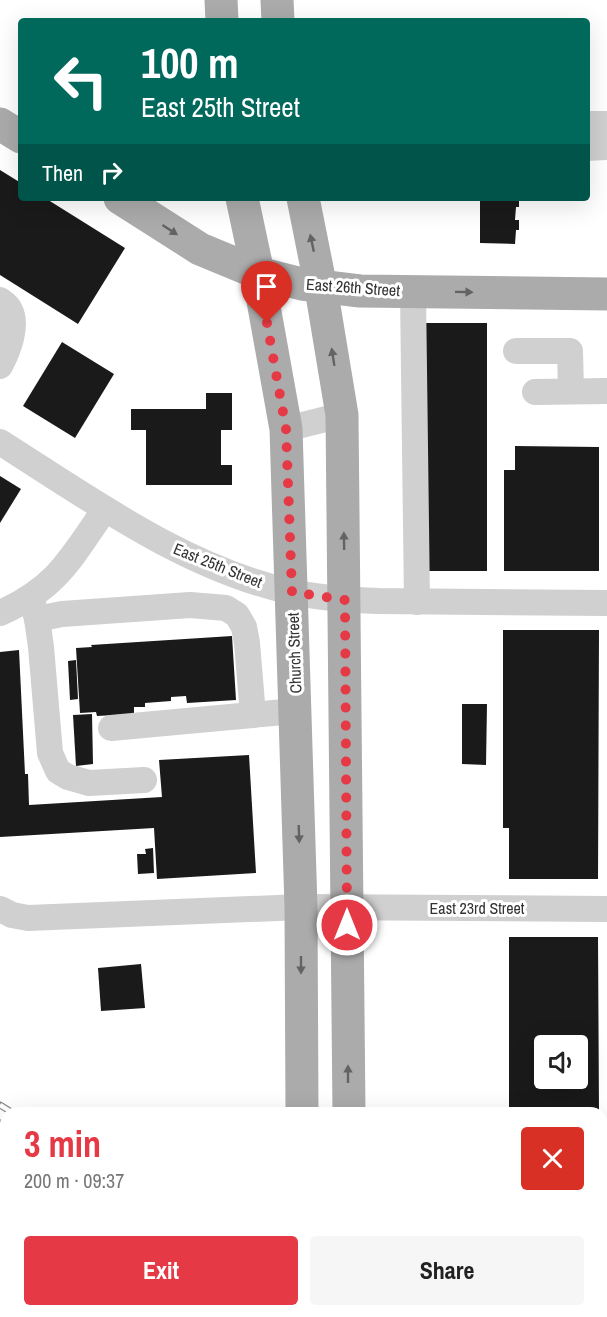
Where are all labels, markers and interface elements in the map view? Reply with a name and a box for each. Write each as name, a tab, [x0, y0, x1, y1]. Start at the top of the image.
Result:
text: 100 m	[141, 35, 239, 91]
icon: left	[42, 42, 120, 120]
text: East 25th Street	[141, 89, 300, 125]
icon: right	[95, 156, 128, 189]
text: Then	[42, 158, 83, 188]
one-way arrow	[162, 224, 178, 235]
one-way arrow	[307, 233, 316, 252]
pin	[241, 261, 292, 323]
icon: arrive	[250, 270, 283, 303]
street label: East 26th Street	[305, 273, 401, 301]
one-way arrow	[454, 287, 473, 297]
one-way arrow	[328, 347, 337, 366]
one-way arrow	[339, 532, 349, 551]
street label: East 25th Street	[170, 537, 266, 593]
street label: Church Street	[282, 612, 306, 694]
one-way arrow	[294, 825, 303, 844]
position arrow	[315, 893, 379, 957]
street label: East 23rd Street	[430, 897, 525, 919]
one-way arrow	[296, 956, 306, 975]
map controls	[534, 1035, 588, 1089]
button: sound	[534, 1035, 588, 1089]
one-way arrow	[344, 1064, 353, 1083]
text: 3 min	[24, 1120, 101, 1168]
button: close	[521, 1127, 584, 1190]
text: 200 m · 09:37	[24, 1167, 124, 1194]
button: Exit	[24, 1236, 298, 1305]
button: Share	[310, 1236, 584, 1305]

